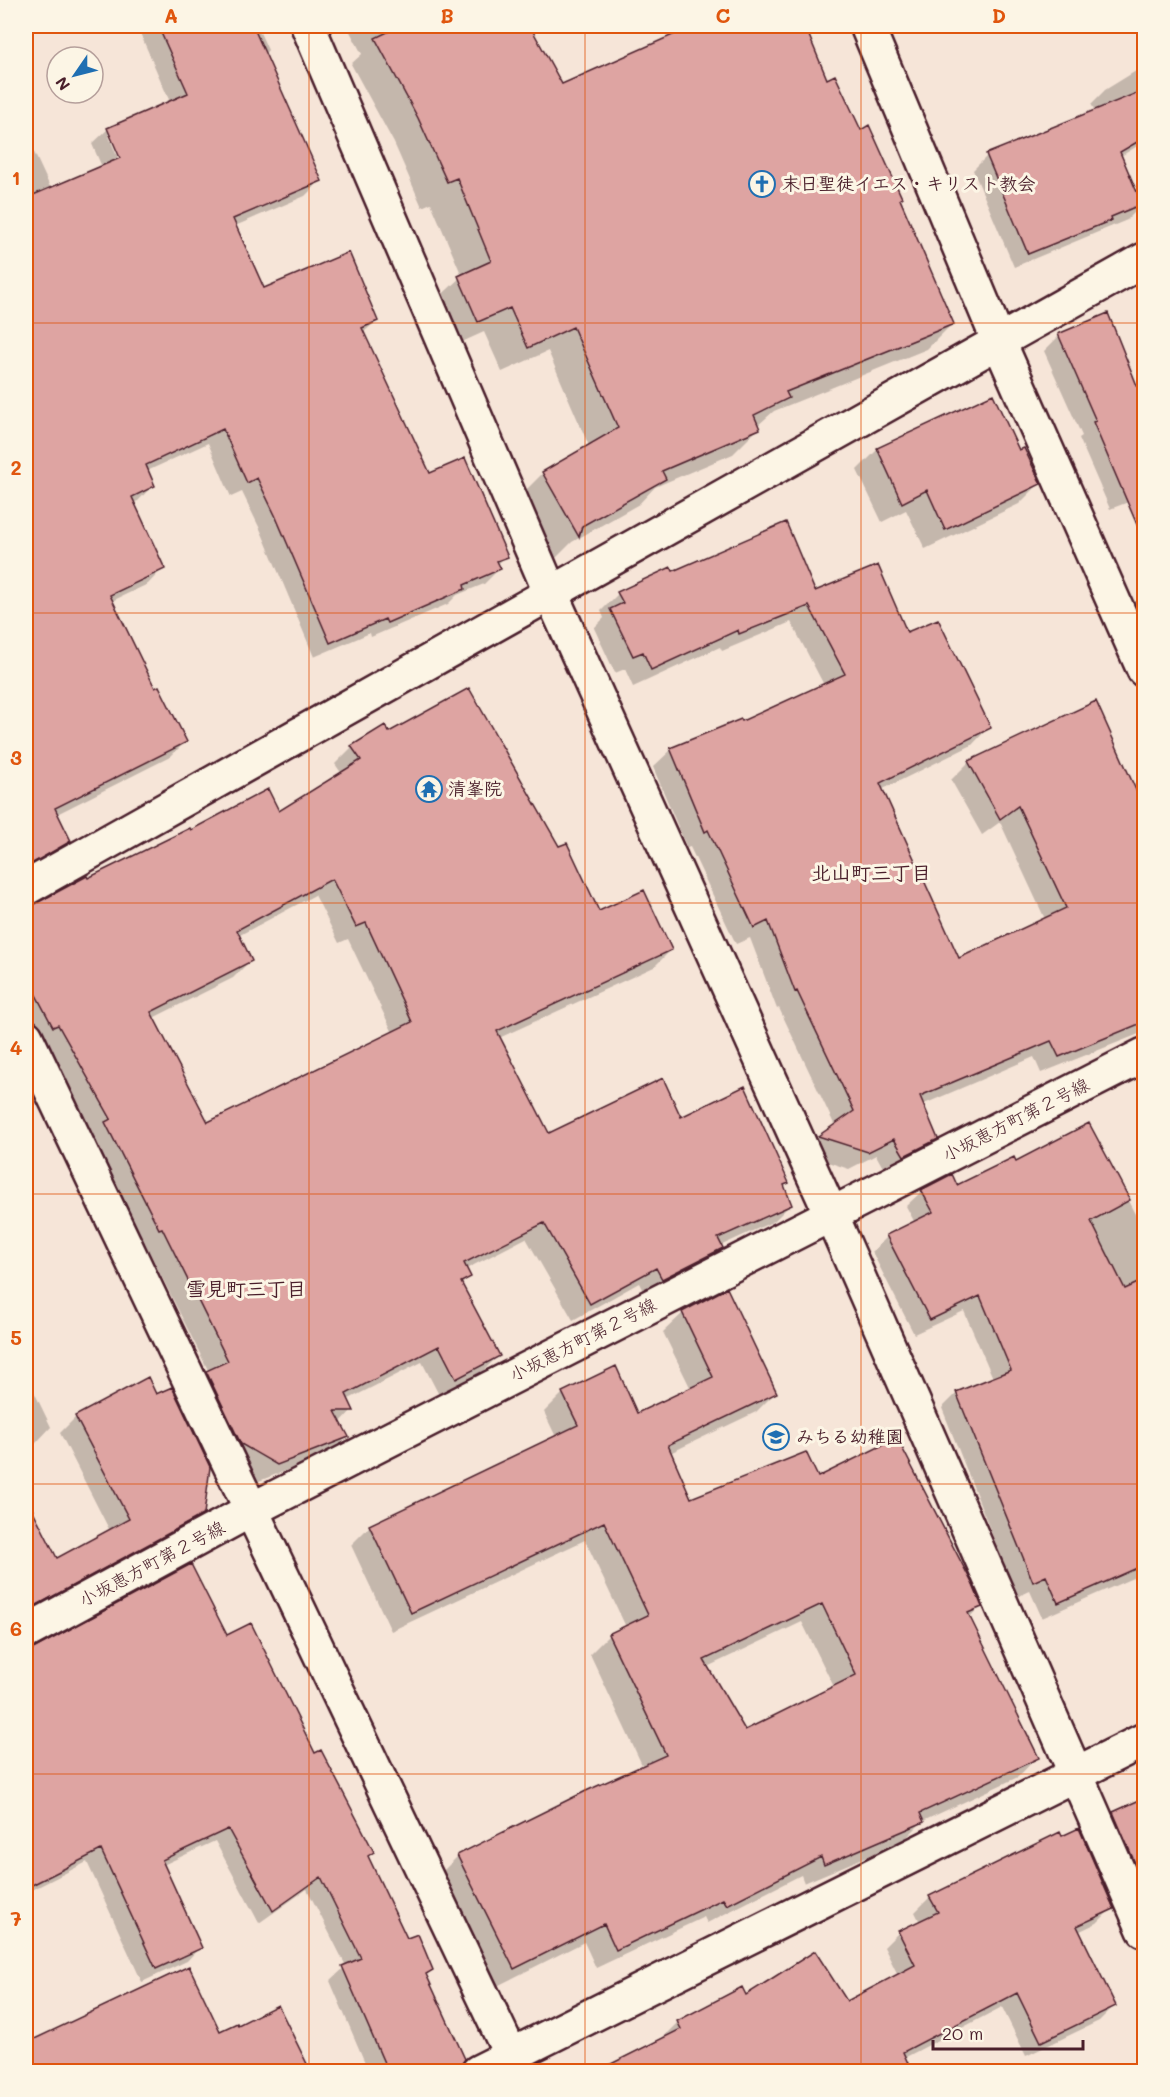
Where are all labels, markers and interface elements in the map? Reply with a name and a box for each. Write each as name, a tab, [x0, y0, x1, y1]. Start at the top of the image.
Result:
text: A	[164, 2, 178, 28]
text: B	[440, 2, 454, 28]
text: C	[716, 2, 731, 28]
text: D	[992, 2, 1006, 28]
north arrow	[45, 45, 105, 105]
text: N	[50, 73, 74, 95]
text: 1	[12, 164, 20, 190]
church icon: 末日聖徒イエス・キリスト教会	[747, 169, 777, 199]
place label: 末日聖徒イエス・キリスト教会	[782, 171, 1035, 195]
text: 2	[10, 454, 22, 480]
text: 3	[10, 744, 22, 770]
temple icon: 清峯院	[414, 774, 444, 804]
place label: 清峯院	[448, 776, 502, 800]
district label: 北山町三丁目	[811, 859, 931, 885]
text: 4	[10, 1034, 23, 1060]
street label: 小坂恵方町第２号線	[938, 1072, 1093, 1167]
district label: 雪見町三丁目	[186, 1275, 306, 1301]
street label: 小坂恵方町第２号線	[505, 1292, 660, 1387]
text: 5	[10, 1324, 22, 1350]
school or university icon: みちる幼稚園	[761, 1422, 791, 1452]
place label: みちる幼稚園	[796, 1424, 904, 1448]
street label: 小坂恵方町第２号線	[74, 1514, 229, 1612]
text: 6	[10, 1615, 22, 1641]
text: 7	[10, 1905, 22, 1931]
scale bar	[933, 2013, 1083, 2051]
text: 20 m	[942, 2021, 983, 2045]

